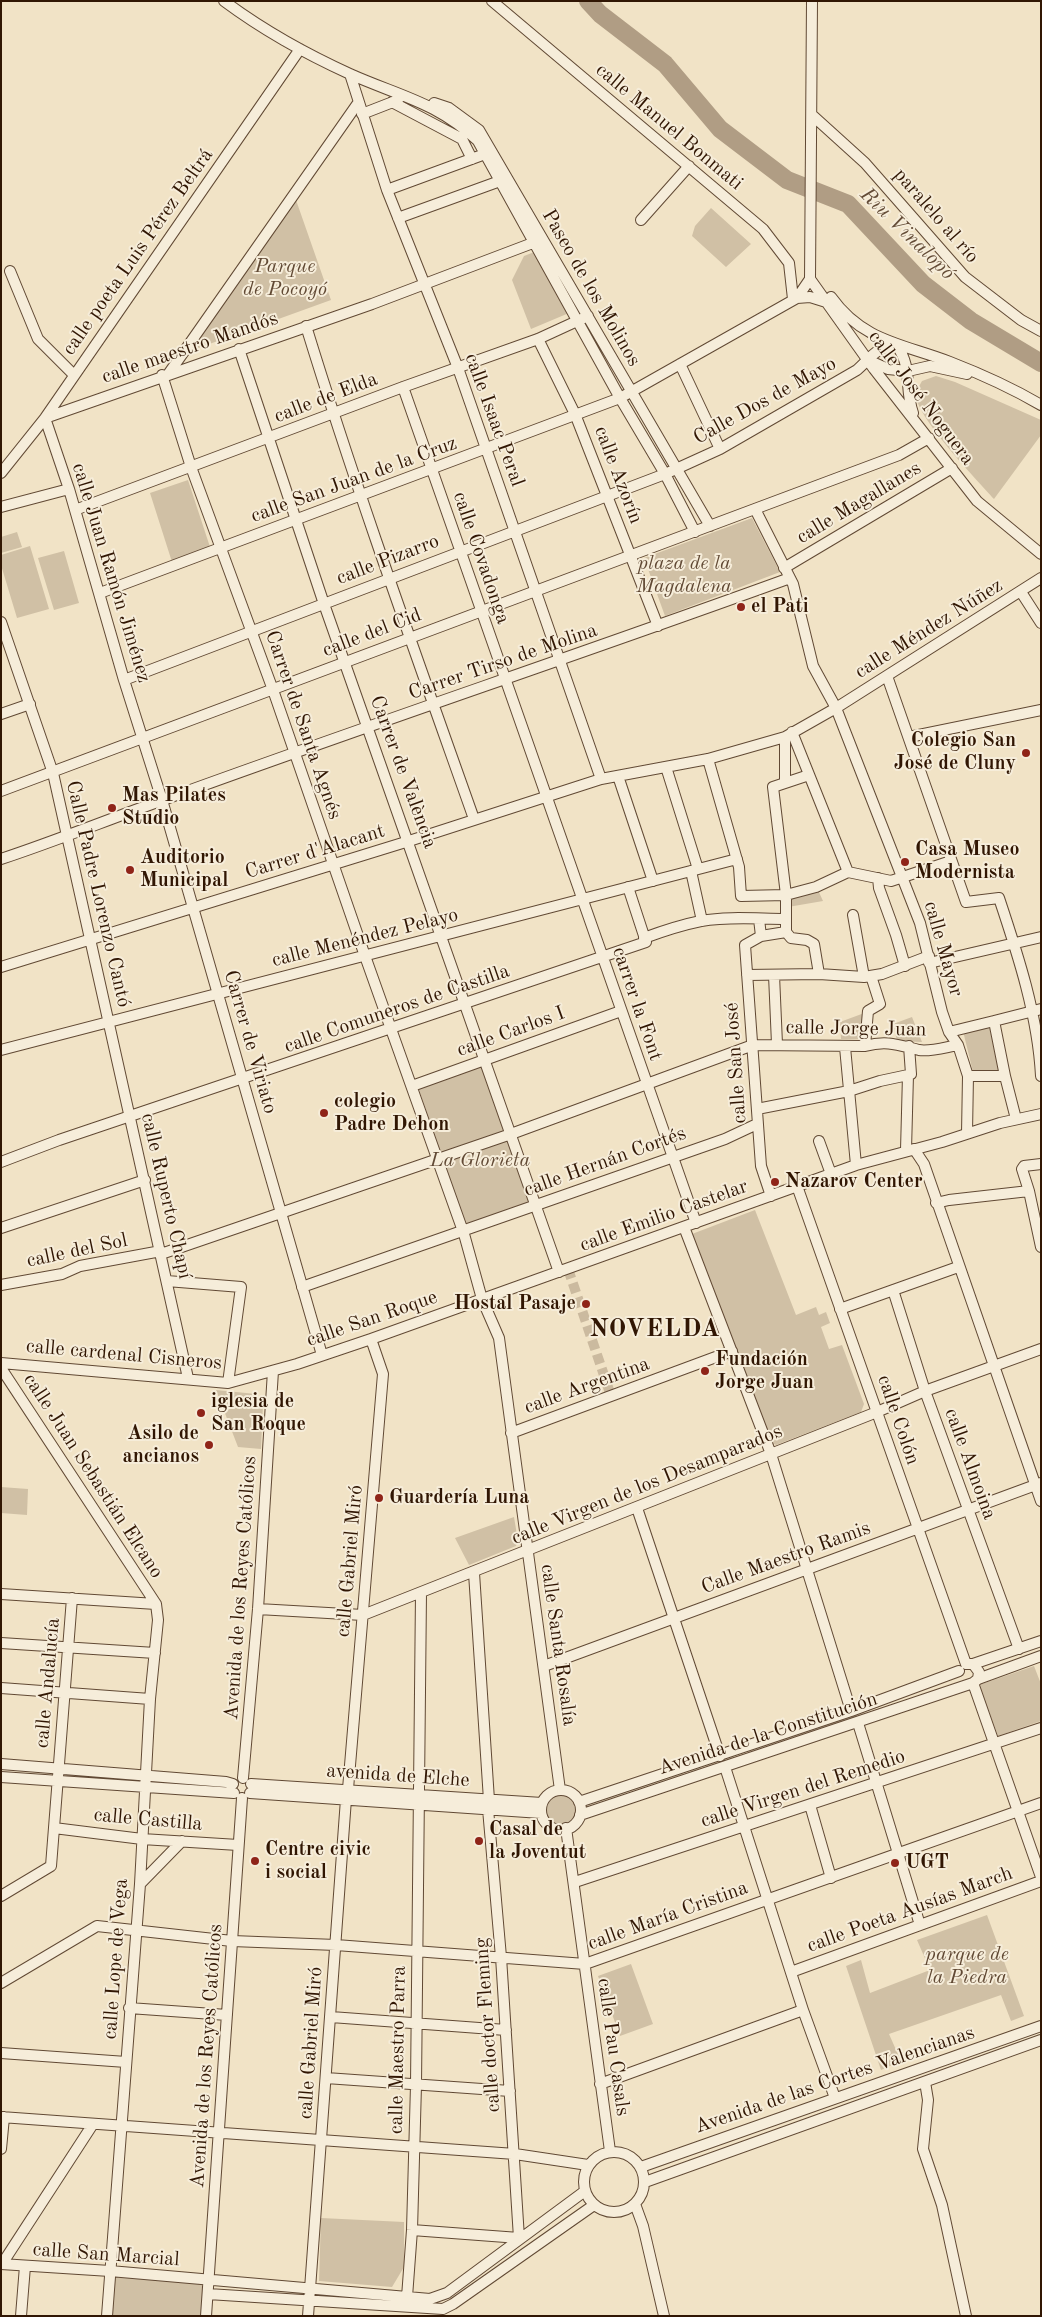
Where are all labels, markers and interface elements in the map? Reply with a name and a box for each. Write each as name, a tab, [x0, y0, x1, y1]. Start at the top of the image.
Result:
street label: calle Manuel Bonmati	[590, 58, 748, 196]
street label: calle poeta Luis Pérez Beltrá	[57, 144, 219, 360]
street label: paralelo al río	[888, 164, 984, 268]
water label: Riu Vinalopó	[854, 182, 960, 286]
street label: Paseo de los Molinos	[536, 205, 646, 371]
park label: Parque de Pocoyó	[243, 255, 327, 302]
street label: calle maestro Mandós	[99, 307, 281, 389]
street label: calle José Noguera	[863, 326, 979, 470]
street label: calle Isaac Peral	[459, 350, 529, 490]
street label: Calle Dos de Mayo	[689, 352, 841, 450]
street label: calle de Elda	[271, 367, 381, 429]
street label: calle Azorín	[588, 423, 648, 527]
street label: calle San Juan de la Cruz	[248, 431, 460, 529]
street label: calle Magallanes	[792, 456, 926, 550]
street label: calle Juan Ramón Jiménez	[66, 460, 156, 686]
street label: calle Covadonga	[447, 489, 515, 627]
street label: calle Pizarro	[333, 529, 443, 591]
park label: plaza de la Magdalena	[636, 552, 732, 599]
street label: calle Méndez Núñez	[851, 574, 1007, 684]
place label: el Pati	[751, 595, 809, 619]
marker: el Pati	[735, 601, 747, 613]
street label: calle del Cid	[319, 603, 425, 663]
street label: Carrer Tirso de Molina	[405, 618, 601, 706]
street label: Carrer de Santa Agnés	[259, 627, 347, 823]
street label: Carrer de València	[364, 692, 442, 852]
place label: Colegio San José de Cluny	[894, 729, 1016, 776]
marker: Colegio San José de Cluny	[1020, 747, 1032, 759]
street label: Calle Padre Lorenzo Cantó	[60, 778, 136, 1010]
place label: Mas Pilates Studio	[122, 784, 226, 831]
marker: Mas Pilates Studio	[106, 802, 118, 814]
street label: Carrer d'Alacant	[242, 819, 388, 885]
place label: Casa Museo Modernista	[915, 838, 1020, 885]
place label: Auditorio Municipal	[140, 846, 228, 893]
marker: Casa Museo Modernista	[899, 856, 911, 868]
marker: Auditorio Municipal	[124, 864, 136, 876]
street label: calle Mayor	[918, 898, 968, 1000]
street label: calle Menéndez Pelayo	[269, 903, 461, 973]
street label: carrer la Font	[606, 944, 668, 1064]
street label: calle Comuneros de Castilla	[281, 959, 513, 1059]
street label: Carrer de Viriato	[218, 967, 282, 1117]
street label: calle Carlos I	[454, 1001, 568, 1063]
street label: calle San José	[720, 1002, 752, 1124]
street label: calle Jorge Juan	[785, 1016, 927, 1042]
place label: colegio Padre Dehon	[334, 1090, 449, 1137]
marker: colegio Padre Dehon	[318, 1107, 330, 1119]
street label: calle Ruperto Chapí	[135, 1111, 197, 1281]
street label: calle Hernán Cortés	[521, 1122, 689, 1202]
park label: La Glorieta	[430, 1149, 530, 1173]
place label: Nazarov Center	[785, 1170, 923, 1194]
street label: calle Emilio Castelar	[577, 1174, 751, 1258]
marker: Nazarov Center	[769, 1176, 781, 1188]
street label: calle del Sol	[24, 1229, 130, 1273]
street label: calle San Roque	[303, 1285, 441, 1353]
place label: Hostal Pasaje	[454, 1292, 576, 1316]
marker: Hostal Pasaje	[580, 1298, 592, 1310]
district label: NOVELDA	[589, 1314, 721, 1344]
street label: calle cardenal Cisneros	[25, 1334, 223, 1376]
place label: Fundación Jorge Juan	[715, 1348, 814, 1395]
street label: calle Argentina	[521, 1352, 653, 1420]
marker: Fundación Jorge Juan	[699, 1365, 711, 1377]
street label: calle Juan Sebastián Elcano	[18, 1369, 168, 1583]
street label: calle Colón	[871, 1372, 925, 1468]
place label: iglesia de San Roque	[211, 1390, 306, 1437]
street label: calle Almoina	[939, 1405, 1001, 1523]
marker: iglesia de San Roque	[195, 1407, 207, 1419]
street label: calle Virgen de los Desamparados	[508, 1420, 786, 1550]
place label: Asilo de ancianos	[122, 1422, 199, 1469]
marker: Asilo de ancianos	[203, 1439, 215, 1451]
street label: Avenida de los Reyes Católicos	[220, 1455, 262, 1721]
street label: calle Gabriel Miró	[331, 1484, 369, 1638]
place label: Guardería Luna	[389, 1486, 529, 1510]
marker: Guardería Luna	[373, 1492, 385, 1504]
street label: Calle Maestro Ramis	[698, 1516, 874, 1600]
street label: calle Santa Rosalía	[535, 1563, 581, 1727]
street label: calle Andalucía	[30, 1617, 66, 1749]
street label: Avenida de la Constitución	[655, 1687, 881, 1781]
street label: calle Virgen del Remedio	[698, 1745, 908, 1833]
street label: avenida de Elche	[326, 1759, 470, 1793]
street label: calle Castilla	[93, 1803, 203, 1837]
place label: Casal de la Joventut	[489, 1818, 586, 1865]
marker: Casal de la Joventut	[473, 1835, 485, 1847]
place label: Centre civic i social	[265, 1838, 371, 1885]
place label: UGT	[905, 1851, 949, 1875]
marker: Centre civic i social	[249, 1855, 261, 1867]
marker: UGT	[889, 1857, 901, 1869]
street label: calle Poeta Ausías March	[804, 1862, 1016, 1958]
street label: calle María Cristina	[585, 1876, 751, 1956]
street label: calle Lope de Vega	[98, 1878, 134, 2040]
street label: Avenida de los Reyes Católicos	[186, 1923, 228, 2189]
street label: calle doctor Fleming	[470, 1937, 506, 2113]
park label: parque de la Piedra	[925, 1943, 1009, 1990]
street label: calle Gabriel Miró	[294, 1966, 328, 2120]
street label: calle Maestro Parra	[385, 1966, 411, 2134]
street label: calle Pau Casals	[591, 1977, 635, 2117]
street label: Avenida de las Cortes Valencianas	[692, 2021, 978, 2139]
street label: calle San Marcial	[32, 2238, 180, 2272]

